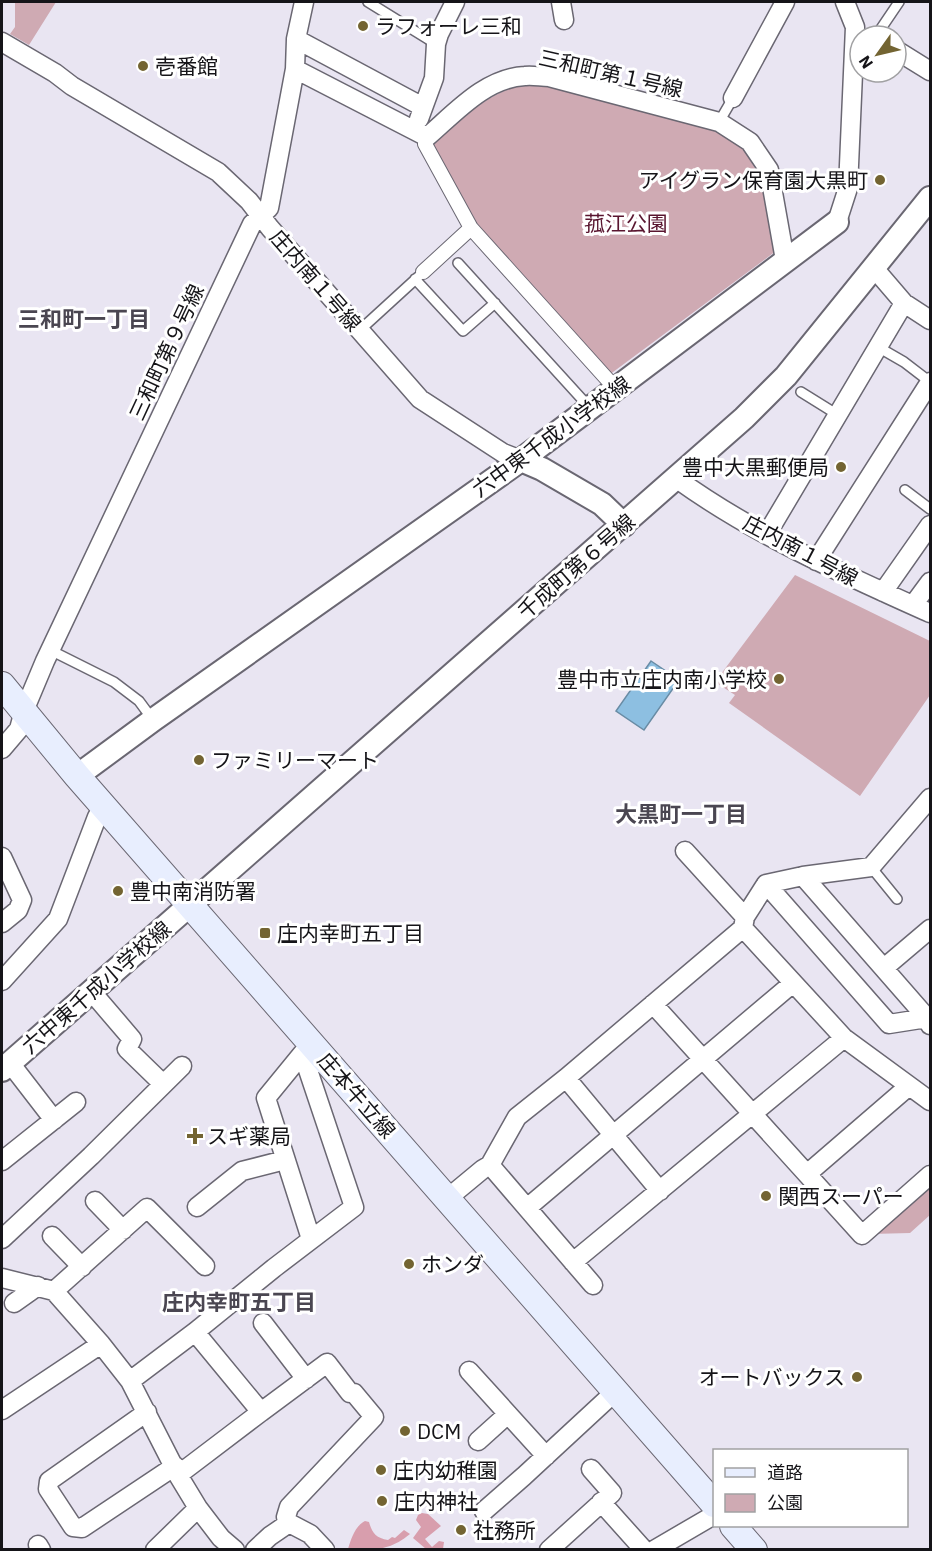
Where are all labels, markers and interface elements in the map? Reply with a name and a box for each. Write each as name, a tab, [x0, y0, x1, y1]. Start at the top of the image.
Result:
place label: ラフォーレ三和	[375, 12, 522, 40]
marker: ラフォーレ三和	[356, 19, 370, 33]
north arrow	[848, 24, 908, 84]
street label: 三和町第１号線	[536, 43, 686, 103]
place label: 壱番館	[155, 52, 218, 80]
text: N	[854, 52, 877, 73]
marker: 壱番館	[136, 59, 150, 73]
place label: アイグラン保育園大黒町	[638, 166, 868, 194]
marker: アイグラン保育園大黒町	[873, 173, 887, 187]
park label: 菰江公園	[584, 209, 668, 237]
street label: 庄内南１号線	[264, 223, 368, 337]
street label: 三和町第９号線	[122, 279, 210, 425]
district label: 三和町一丁目	[18, 304, 150, 333]
street label: 六中東千成小学校線	[466, 369, 636, 503]
place label: 豊中大黒郵便局	[682, 453, 829, 481]
marker: 豊中大黒郵便局	[834, 460, 848, 474]
street label: 千成町第６号線	[511, 507, 641, 625]
street label: 庄内南１号線	[739, 508, 863, 592]
place label: 豊中市立庄内南小学校	[557, 665, 767, 693]
marker: 豊中市立庄内南小学校	[772, 672, 786, 686]
place label: ファミリーマート	[211, 746, 379, 774]
marker: ファミリーマート	[192, 753, 206, 767]
district label: 大黒町一丁目	[615, 799, 747, 828]
place label: 豊中南消防署	[130, 877, 256, 905]
marker: 豊中南消防署	[111, 884, 125, 898]
street label: 六中東千成小学校線	[15, 914, 177, 1060]
place label: 庄内幸町五丁目	[277, 919, 424, 947]
marker: 庄内幸町五丁目	[258, 926, 272, 940]
street label: 庄本牛立線	[312, 1046, 402, 1144]
place label: スギ薬局	[207, 1122, 291, 1150]
marker: スギ薬局	[188, 1129, 202, 1143]
place label: 関西スーパー	[778, 1182, 904, 1210]
marker: 関西スーパー	[759, 1189, 773, 1203]
place label: ホンダ	[421, 1250, 484, 1278]
marker: ホンダ	[402, 1257, 416, 1271]
district label: 庄内幸町五丁目	[162, 1287, 316, 1316]
place label: オートバックス	[699, 1363, 845, 1391]
marker: オートバックス	[850, 1370, 864, 1384]
place label: DCM	[417, 1417, 461, 1445]
marker: DCM	[398, 1424, 412, 1438]
legend	[713, 1449, 908, 1527]
place label: 庄内幼稚園	[393, 1456, 498, 1484]
text: 道路	[767, 1461, 803, 1484]
marker: 庄内幼稚園	[374, 1463, 388, 1477]
place label: 庄内神社	[394, 1487, 478, 1515]
text: 公園	[767, 1491, 803, 1514]
marker: 庄内神社	[375, 1494, 389, 1508]
place label: 社務所	[473, 1516, 536, 1544]
marker: 社務所	[454, 1523, 468, 1537]

